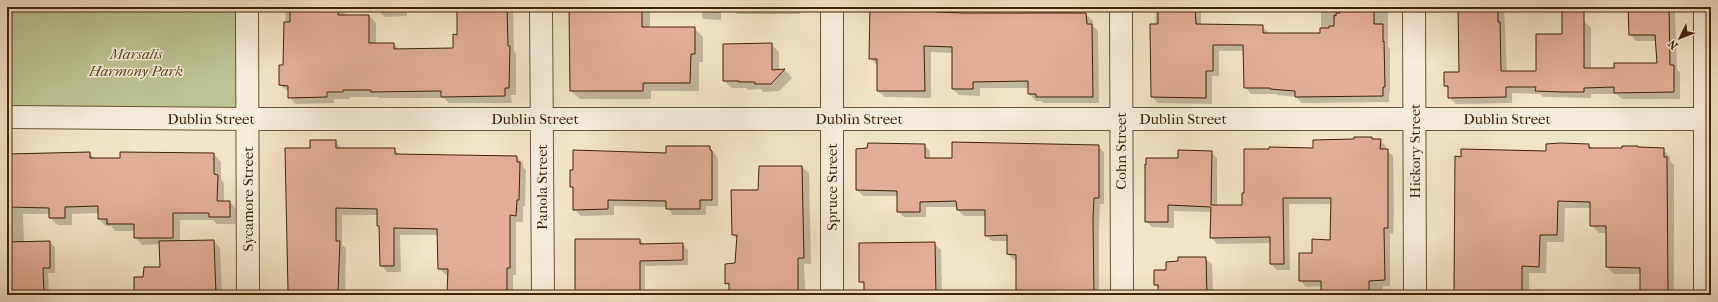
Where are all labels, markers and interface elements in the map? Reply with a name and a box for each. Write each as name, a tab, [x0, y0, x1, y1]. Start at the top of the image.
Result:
north arrow	[1660, 18, 1700, 58]
text: N	[1665, 37, 1681, 52]
park label: Marsalis Harmony Park	[88, 45, 183, 80]
street label: Hickory Street	[1406, 103, 1424, 198]
street label: Dublin Street	[167, 110, 255, 128]
street label: Dublin Street	[491, 110, 579, 128]
street label: Dublin Street	[815, 110, 903, 128]
street label: Dublin Street	[1139, 110, 1227, 128]
street label: Dublin Street	[1463, 110, 1551, 128]
street label: Cohn Street	[1112, 112, 1130, 190]
street label: Panola Street	[533, 143, 551, 230]
street label: Spruce Street	[823, 143, 841, 231]
street label: Sycamore Street	[239, 146, 257, 252]

